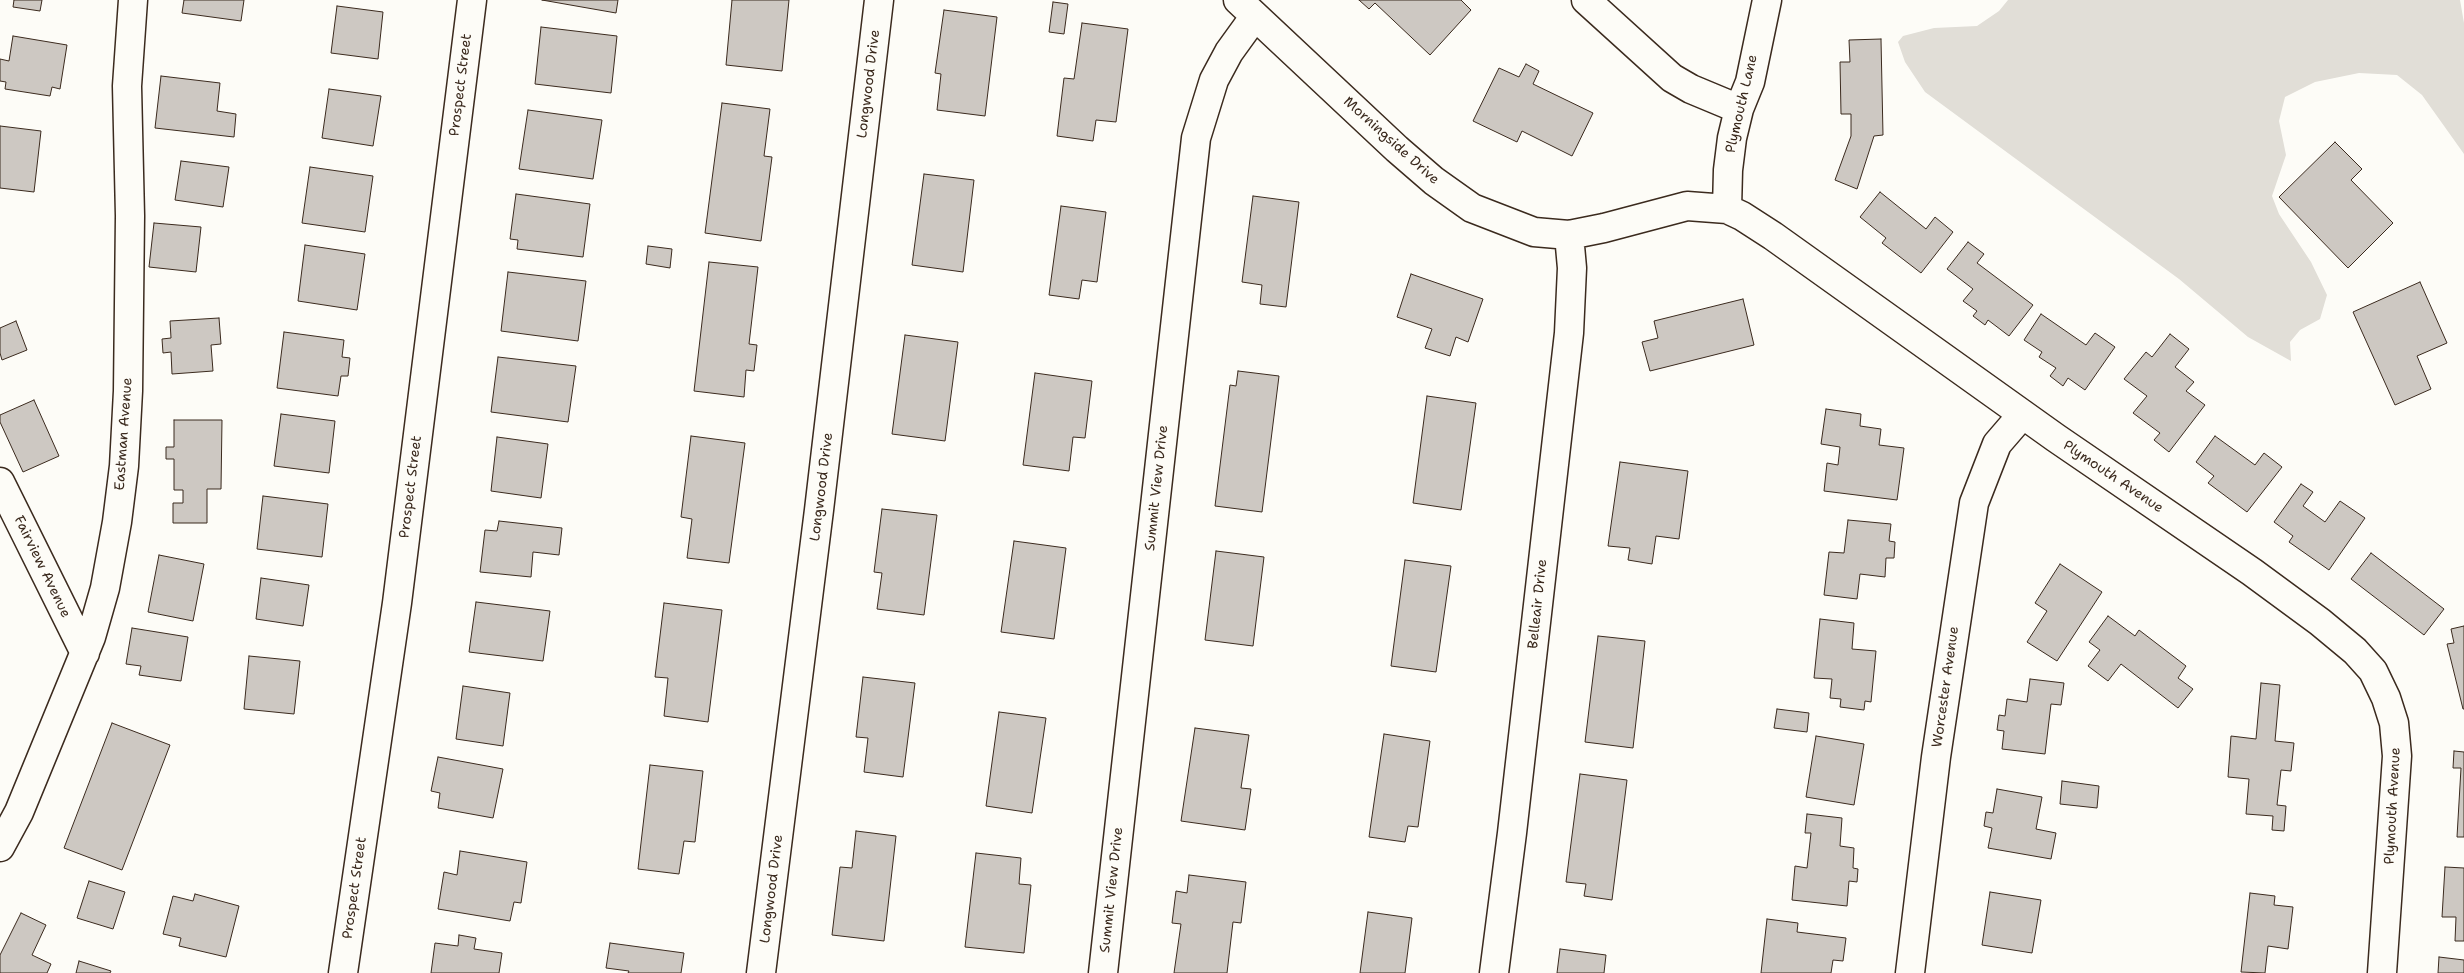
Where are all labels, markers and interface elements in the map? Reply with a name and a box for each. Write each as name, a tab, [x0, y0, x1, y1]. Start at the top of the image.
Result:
street label: Longwood Drive	[854, 29, 884, 139]
street label: Prospect Street	[446, 33, 476, 137]
street label: Plymouth Lane	[1722, 53, 1762, 155]
street label: Morningside Drive	[1340, 94, 1442, 188]
street label: Eastman Avenue	[112, 377, 136, 491]
street label: Summit View Drive	[1142, 424, 1172, 552]
street label: Longwood Drive	[807, 432, 837, 542]
street label: Prospect Street	[396, 435, 426, 539]
street label: Plymouth Avenue	[2060, 437, 2166, 517]
street label: Fairview Avenue	[10, 513, 74, 621]
street label: Belleair Drive	[1525, 558, 1551, 650]
street label: Worcester Avenue	[1929, 625, 1963, 749]
street label: Plymouth Avenue	[2382, 747, 2404, 865]
street label: Summit View Drive	[1097, 826, 1127, 954]
street label: Longwood Drive	[757, 834, 787, 944]
street label: Prospect Street	[339, 836, 371, 940]

